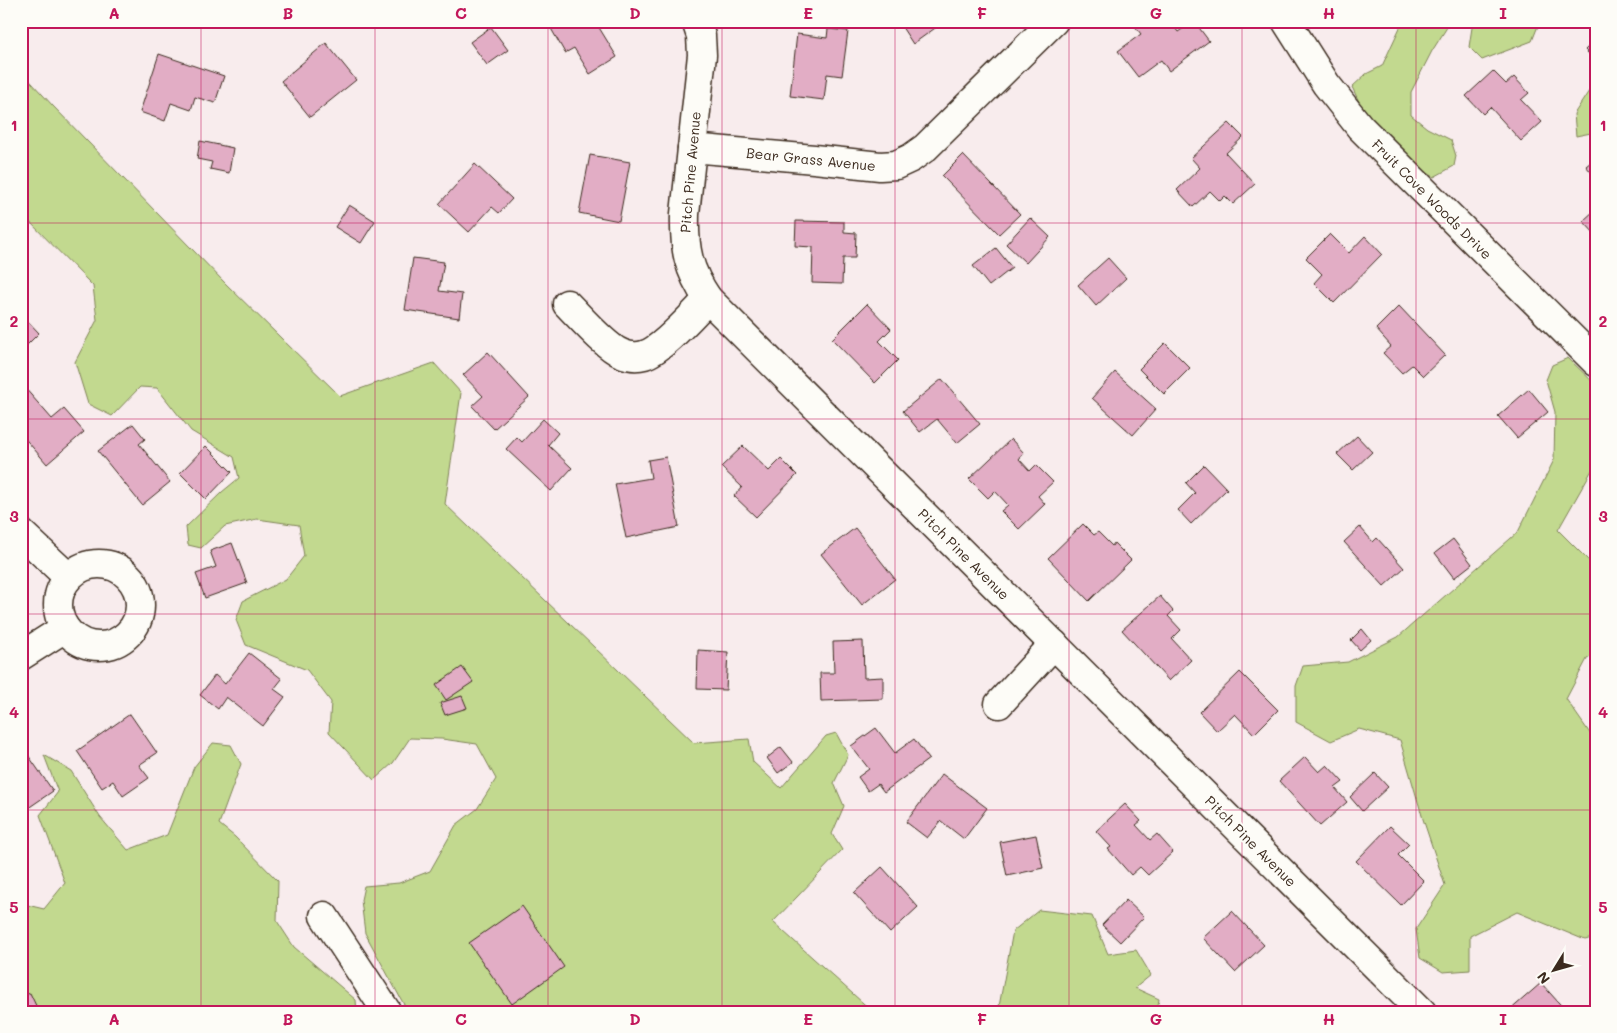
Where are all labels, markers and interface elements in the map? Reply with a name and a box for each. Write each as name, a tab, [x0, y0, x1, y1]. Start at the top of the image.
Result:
text: A	[108, 2, 120, 23]
text: B	[283, 2, 293, 23]
text: C	[455, 2, 467, 23]
text: D	[629, 2, 641, 23]
text: E	[803, 2, 813, 23]
text: F	[977, 2, 987, 23]
text: G	[1150, 2, 1162, 23]
text: H	[1323, 2, 1335, 23]
text: I	[1499, 2, 1507, 23]
street label: Pitch Pine Avenue	[675, 111, 705, 233]
text: 1	[10, 114, 18, 135]
text: 1	[1599, 114, 1607, 135]
street label: Fruit Cove Woods Drive	[1368, 135, 1496, 263]
street label: Bear Grass Avenue	[745, 143, 877, 175]
text: 2	[10, 310, 19, 331]
text: 2	[1599, 310, 1608, 331]
street label: Pitch Pine Avenue	[914, 504, 1014, 604]
text: 3	[9, 505, 19, 526]
text: 3	[1598, 505, 1608, 526]
text: 4	[9, 701, 19, 722]
text: 4	[1598, 701, 1608, 722]
street label: Pitch Pine Avenue	[1201, 791, 1301, 891]
text: 5	[9, 896, 19, 917]
text: 5	[1598, 896, 1608, 917]
north arrow	[1530, 946, 1580, 996]
text: N	[1532, 968, 1554, 988]
text: A	[108, 1008, 120, 1029]
text: B	[283, 1008, 293, 1029]
text: C	[455, 1008, 467, 1029]
text: D	[629, 1008, 641, 1029]
text: E	[803, 1008, 813, 1029]
text: F	[977, 1008, 987, 1029]
text: G	[1150, 1008, 1162, 1029]
text: H	[1323, 1008, 1335, 1029]
text: I	[1499, 1008, 1507, 1029]

